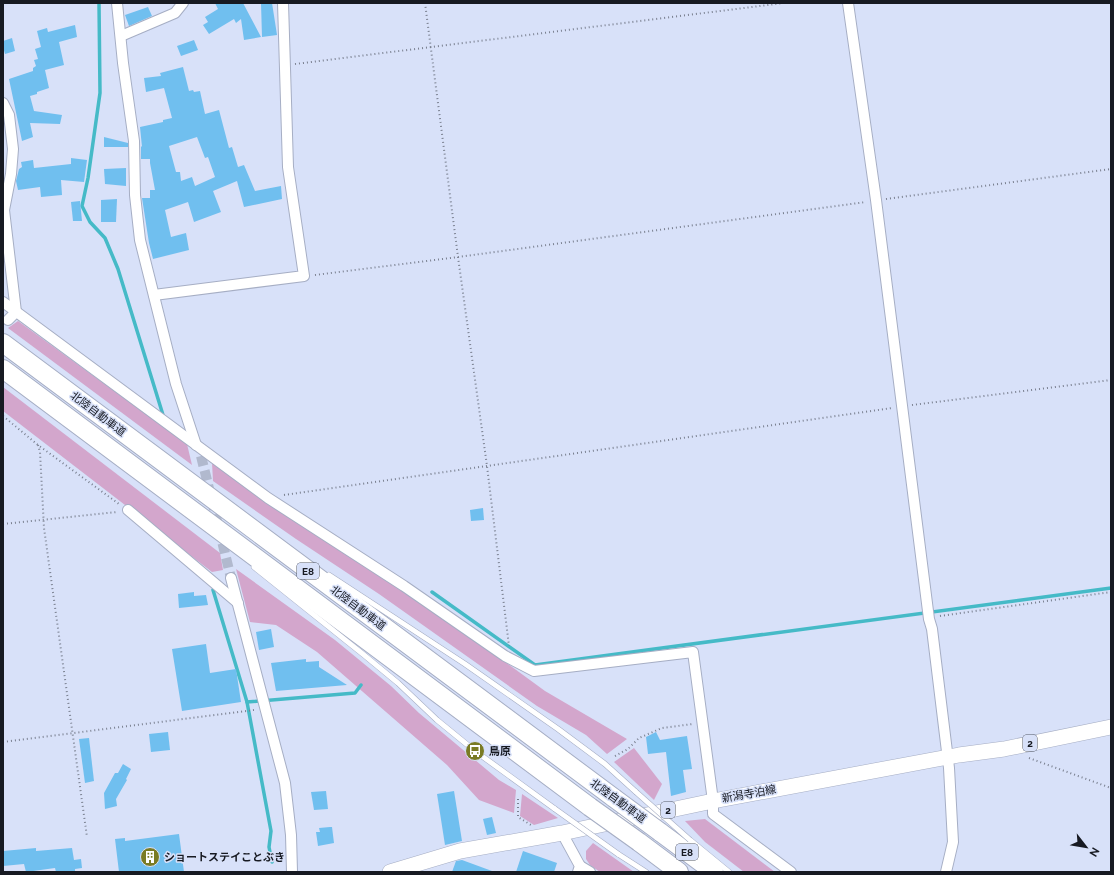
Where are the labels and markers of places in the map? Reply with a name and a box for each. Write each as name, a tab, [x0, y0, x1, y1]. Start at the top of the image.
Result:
bus stop icon: 鳥原	[464, 740, 486, 762]
place label: 鳥原	[489, 745, 511, 758]
building icon: ショートステイことぶき	[139, 846, 161, 868]
place label: ショートステイことぶき	[164, 851, 285, 864]

